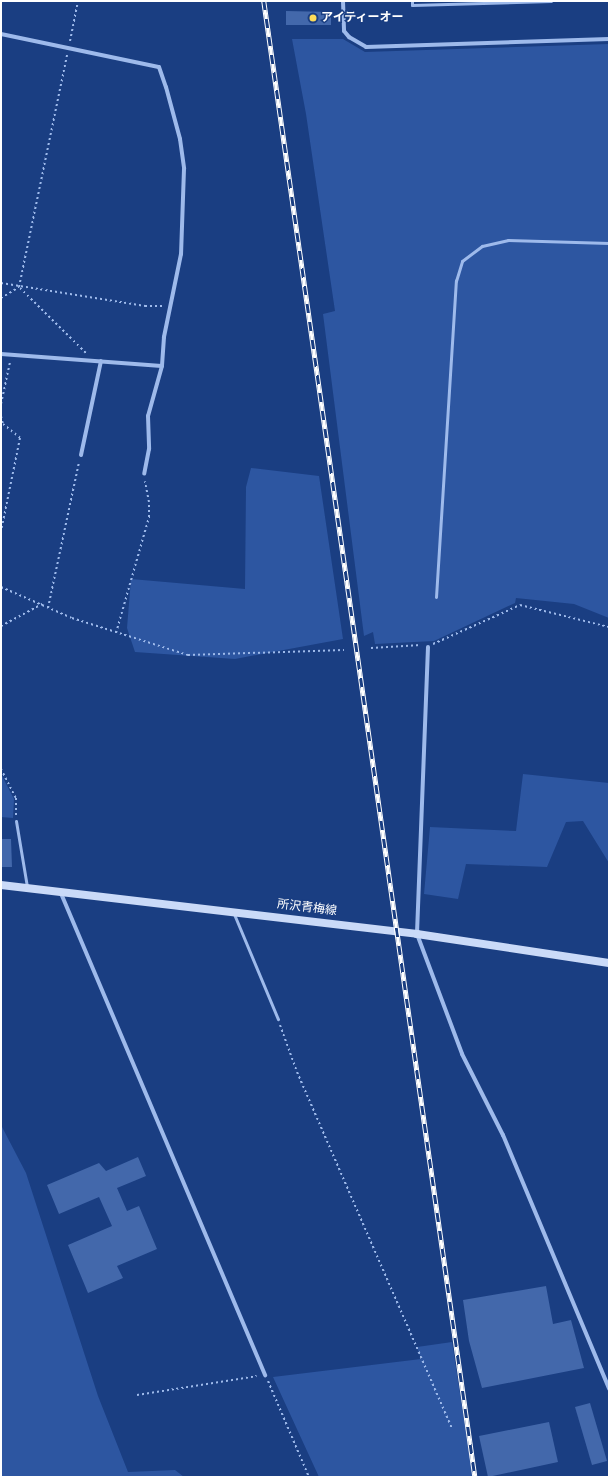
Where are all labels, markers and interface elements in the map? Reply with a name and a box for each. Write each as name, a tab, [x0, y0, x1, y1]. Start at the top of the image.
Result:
place label: アイティーオー	[321, 11, 405, 25]
marker: アイティーオー	[308, 13, 318, 23]
street label: 所沢青梅線	[276, 897, 338, 919]

